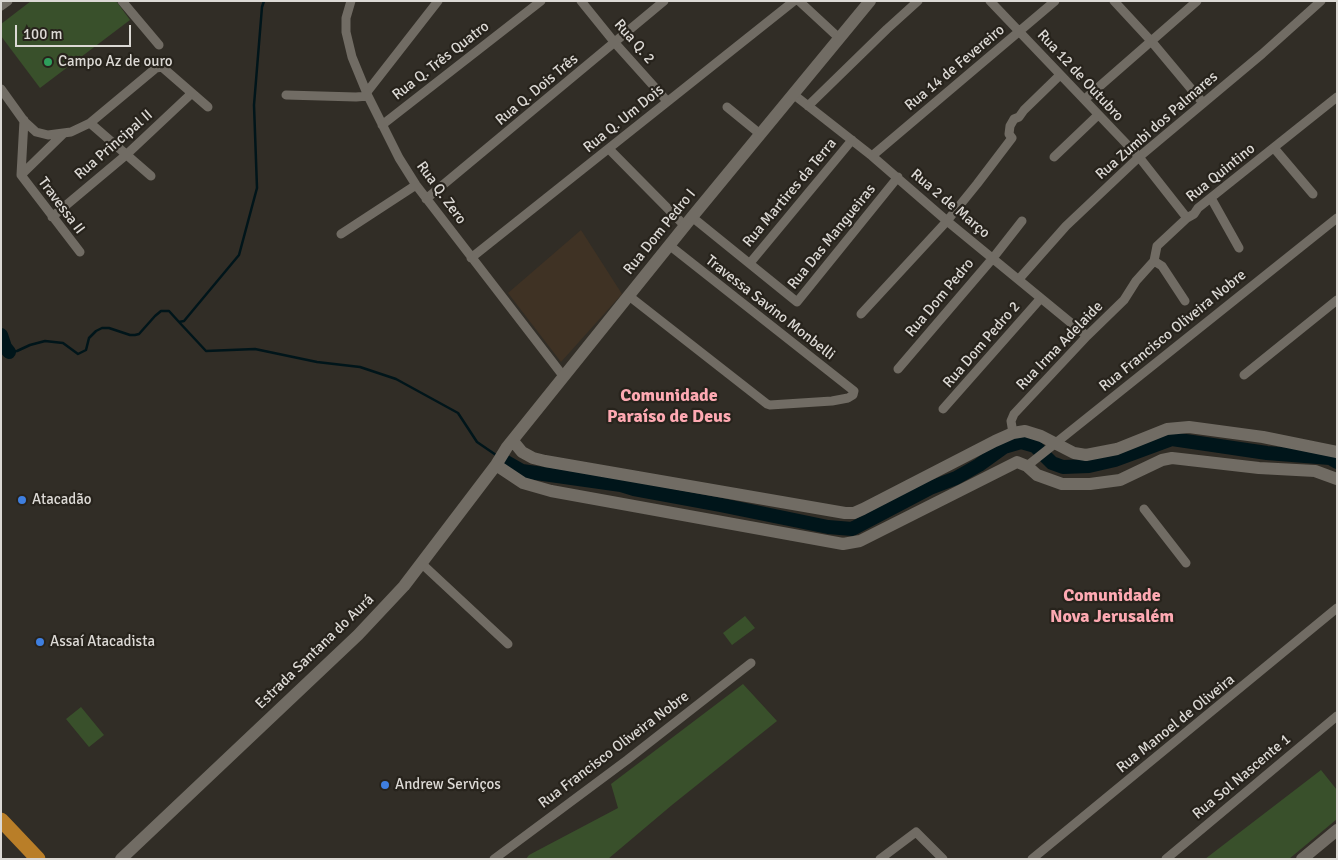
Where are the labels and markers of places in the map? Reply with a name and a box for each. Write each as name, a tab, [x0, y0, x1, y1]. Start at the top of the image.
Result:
place label: Campo Az de ouro	[58, 53, 173, 71]
marker: Campo Az de ouro	[42, 56, 54, 68]
place label: Atacadão	[32, 491, 92, 509]
marker: Atacadão	[16, 494, 28, 506]
place label: Assaí Atacadista	[50, 633, 155, 651]
marker: Assaí Atacadista	[34, 636, 46, 648]
place label: Andrew Serviços	[395, 776, 501, 794]
marker: Andrew Serviços	[379, 779, 391, 791]

